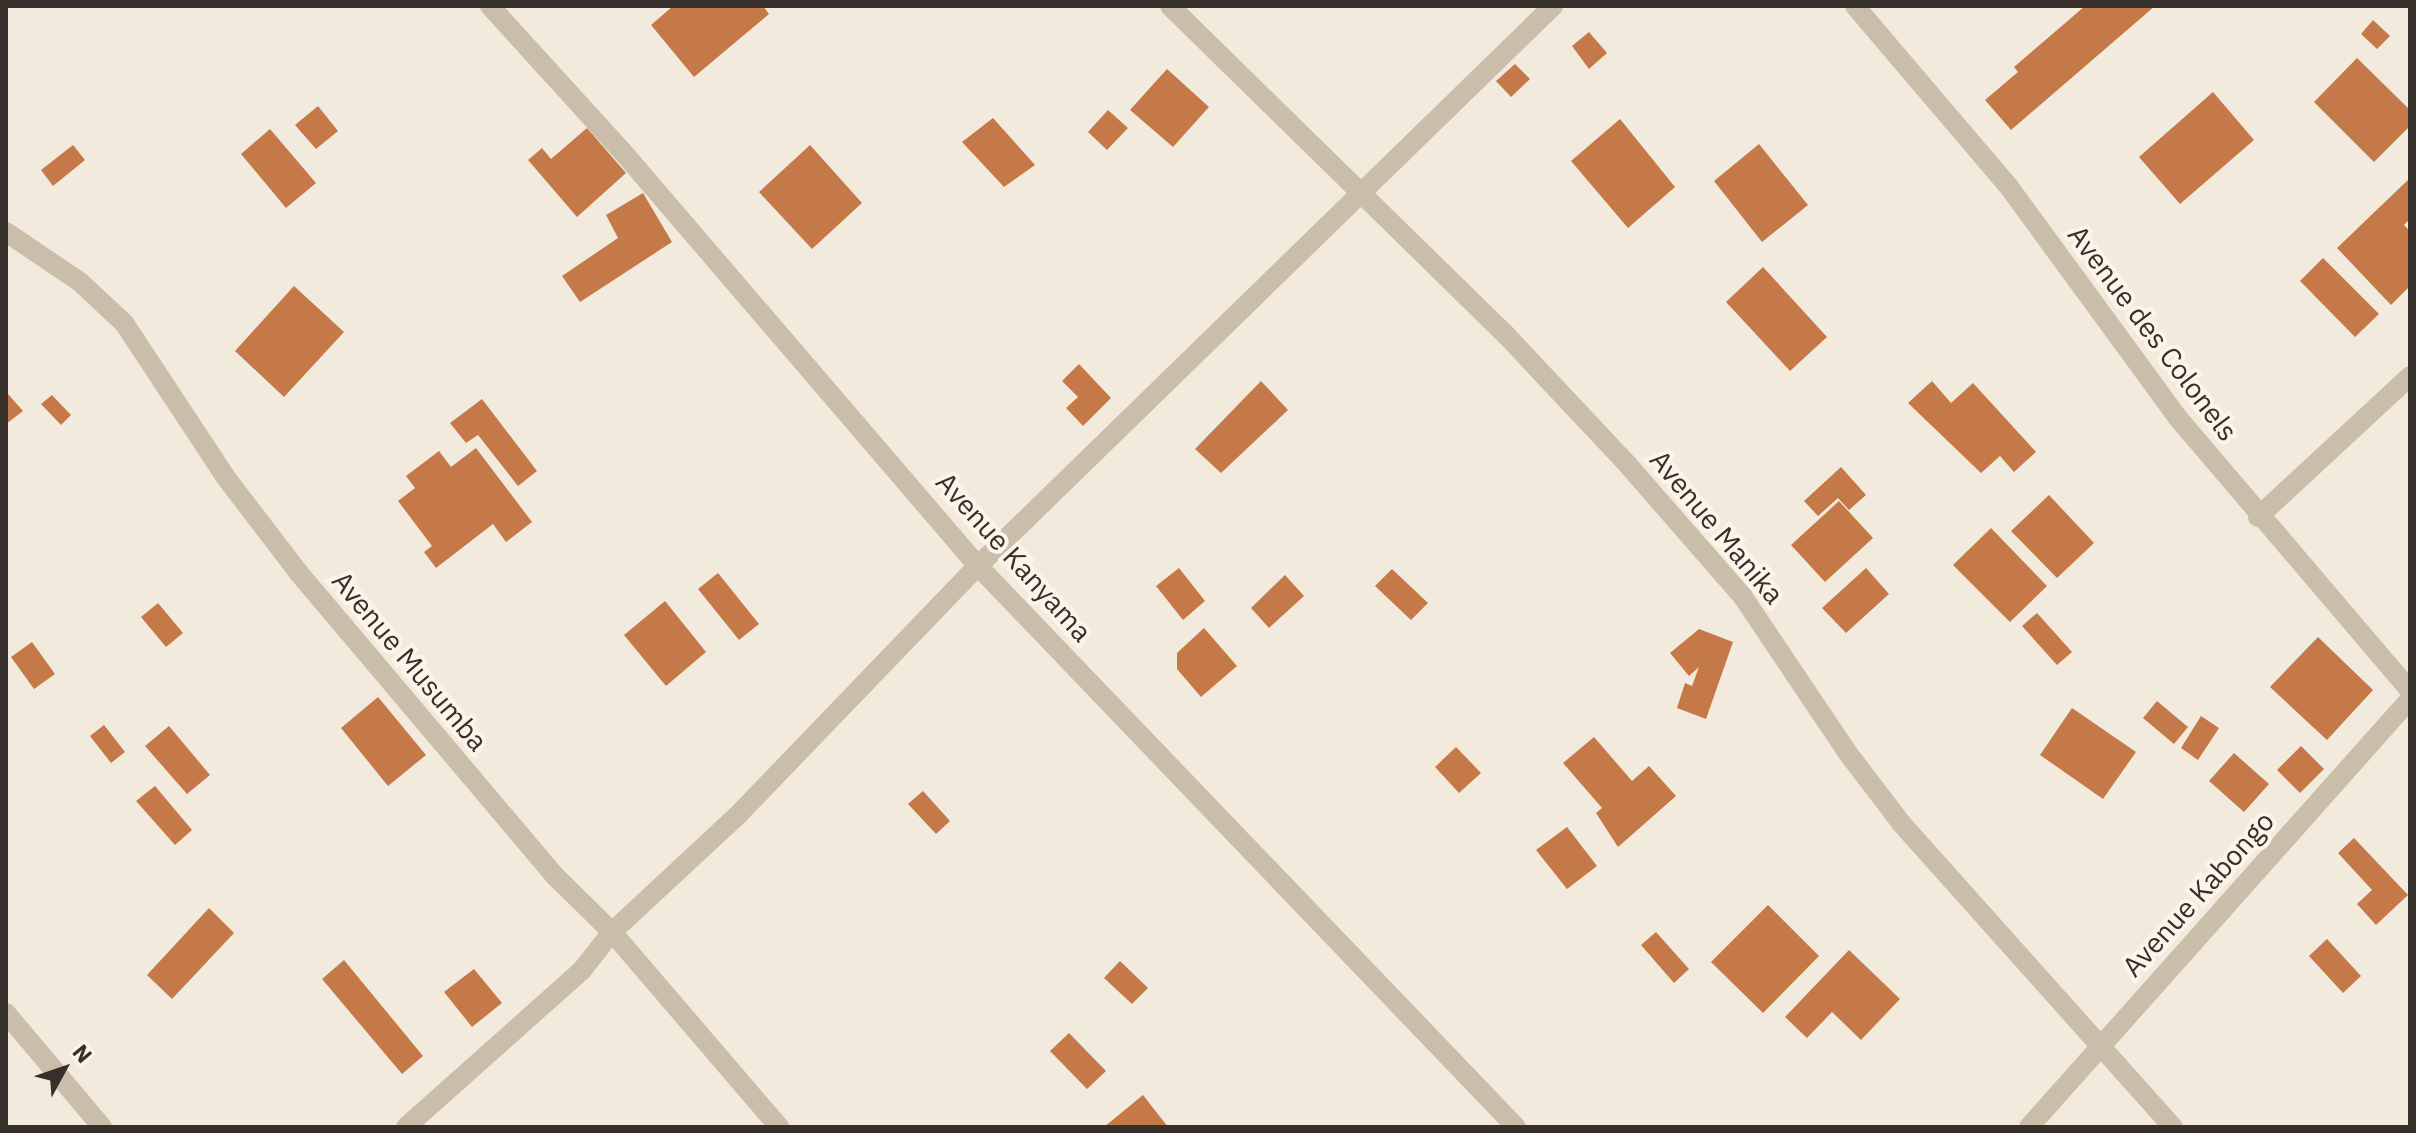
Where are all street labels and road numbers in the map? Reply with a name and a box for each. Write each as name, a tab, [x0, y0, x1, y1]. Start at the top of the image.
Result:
street label: Avenue des Colonels	[2061, 219, 2245, 447]
street label: Avenue Manika	[1643, 443, 1791, 611]
street label: Avenue Kanyama	[929, 466, 1099, 648]
street label: Avenue Musumba	[325, 564, 495, 758]
street label: Avenue Kabongo	[2115, 805, 2281, 983]

